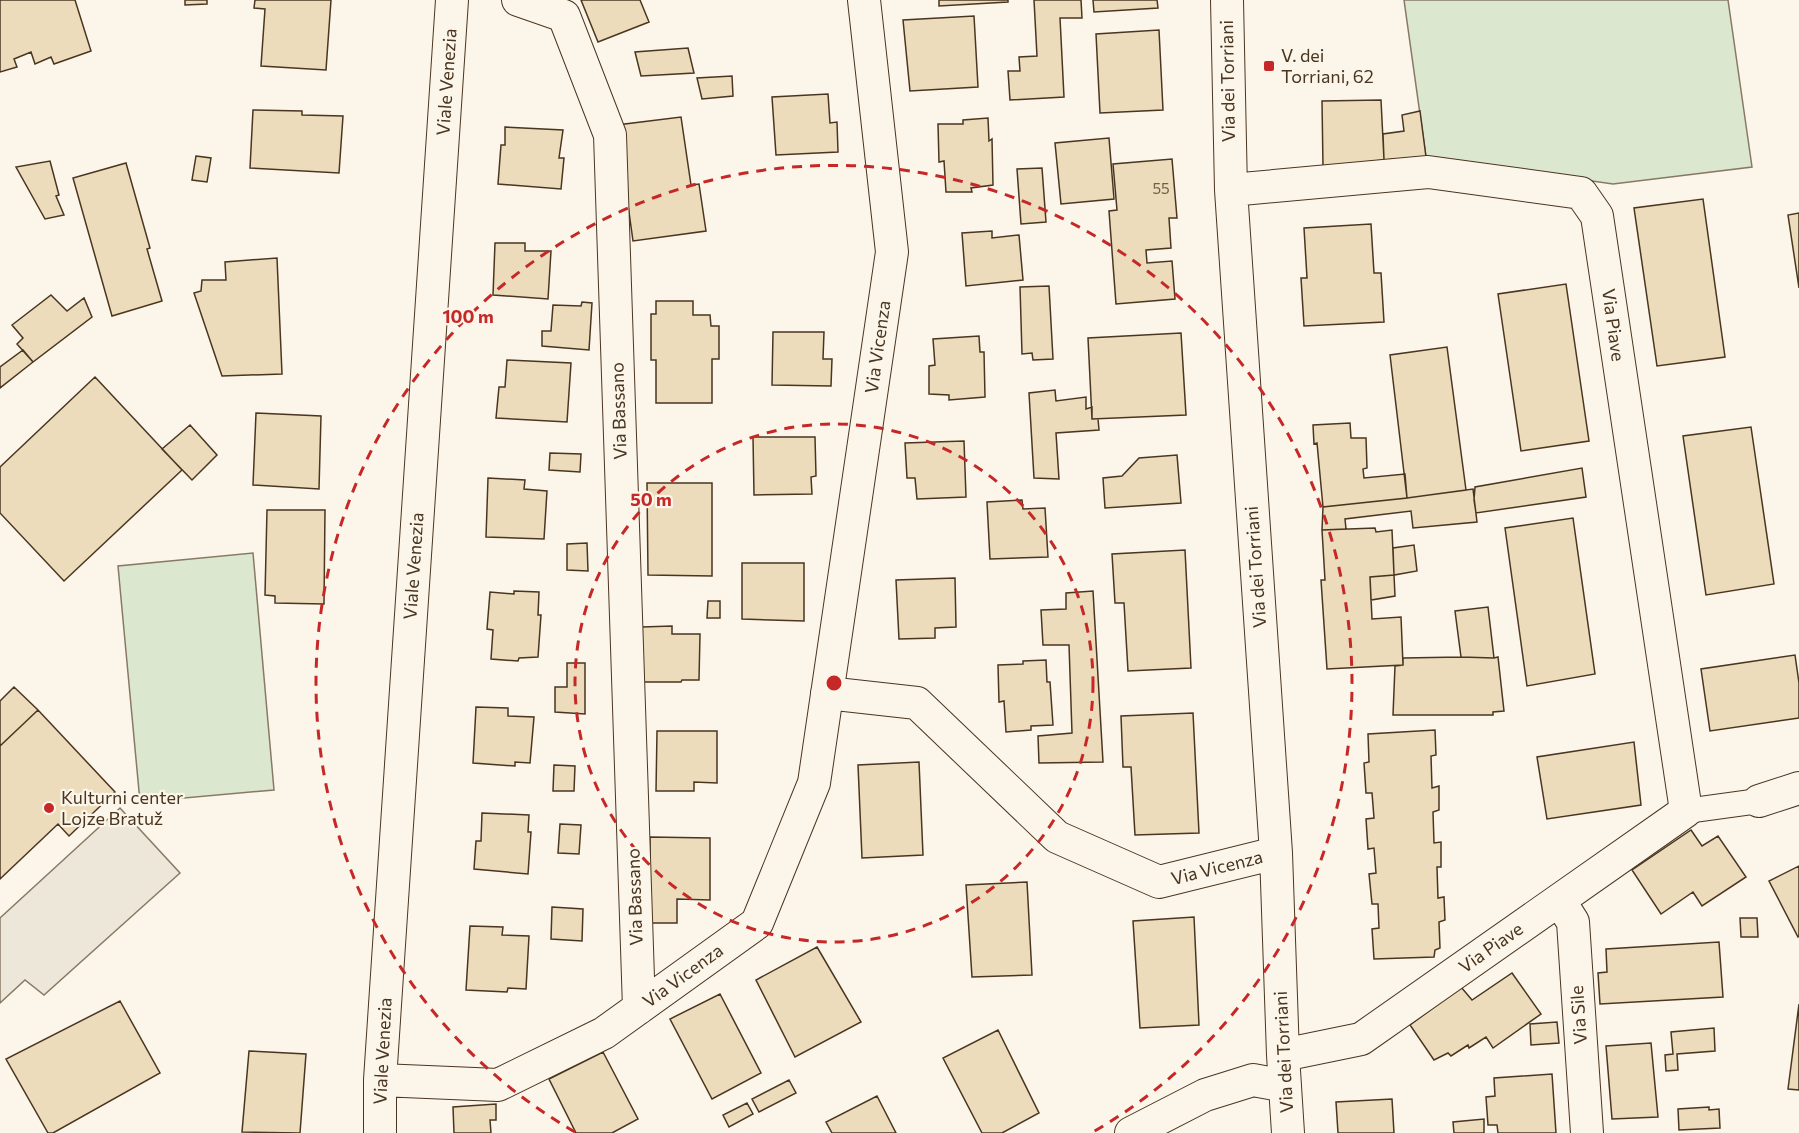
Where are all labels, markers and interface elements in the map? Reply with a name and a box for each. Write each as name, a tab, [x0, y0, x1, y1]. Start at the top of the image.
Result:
street label: Via dei Torriani	[1215, 20, 1239, 142]
street label: Viale Venezia	[431, 28, 461, 136]
place label: V. dei Torriani, 62	[1281, 44, 1374, 87]
marker: V. dei Torriani, 62	[1262, 59, 1276, 73]
house number: 55	[1152, 179, 1170, 197]
street label: Via Piave	[1598, 287, 1630, 363]
street label: Via Vicenza	[860, 299, 894, 395]
text: 100 m	[442, 305, 494, 327]
street label: Via Bassano	[605, 362, 631, 460]
text: 50 m	[630, 488, 672, 510]
street label: Via dei Torriani	[1240, 505, 1270, 629]
street label: Viale Venezia	[398, 512, 428, 620]
centre of rings	[824, 673, 844, 693]
place label: Kulturni center Lojze Bratuž	[61, 786, 183, 829]
marker: Kulturni center Lojze Bratuž	[42, 801, 56, 815]
street label: Via Vicenza	[1169, 845, 1265, 889]
street label: Via Bassano	[621, 848, 647, 946]
street label: Via Piave	[1454, 917, 1527, 977]
street label: Via Vicenza	[638, 939, 727, 1012]
street label: Via Sile	[1565, 985, 1591, 1045]
street label: Via dei Torriani	[1269, 991, 1297, 1114]
street label: Viale Venezia	[368, 997, 396, 1105]

